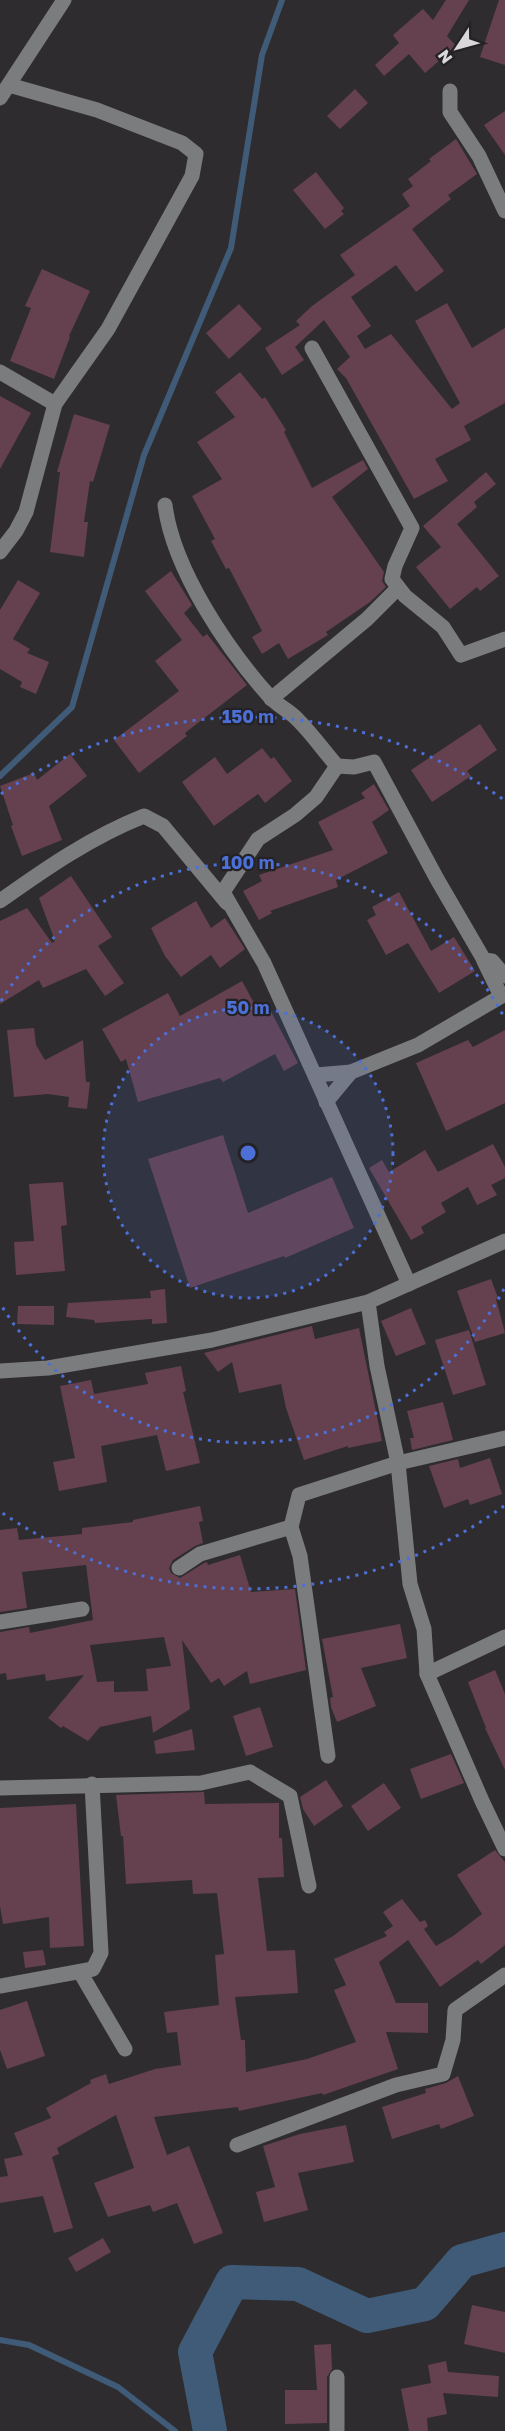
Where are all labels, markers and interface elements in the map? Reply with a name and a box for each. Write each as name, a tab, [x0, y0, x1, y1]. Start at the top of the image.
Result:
north arrow	[427, 18, 487, 78]
text: N	[433, 46, 457, 68]
text: 150 m	[222, 705, 274, 727]
text: 100 m	[222, 851, 274, 873]
text: 50 m	[227, 996, 269, 1018]
centre of rings	[238, 1143, 258, 1163]

